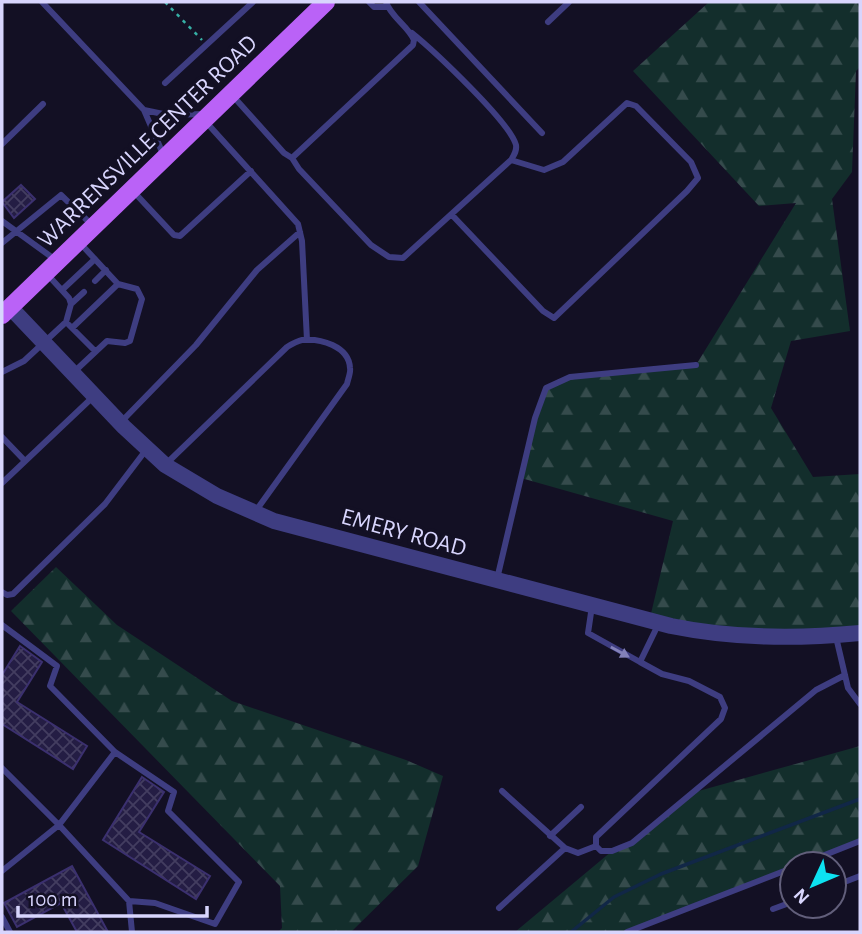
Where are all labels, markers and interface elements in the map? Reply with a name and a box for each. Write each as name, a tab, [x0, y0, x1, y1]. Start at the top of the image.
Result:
street label: WARRENSVILLE CENTER ROAD	[34, 31, 262, 253]
street label: EMERY ROAD	[338, 505, 469, 561]
one-way arrow	[610, 646, 630, 658]
north arrow	[778, 850, 848, 920]
scale bar	[18, 874, 206, 918]
text: N	[790, 884, 813, 907]
text: 100 m	[28, 889, 78, 910]

